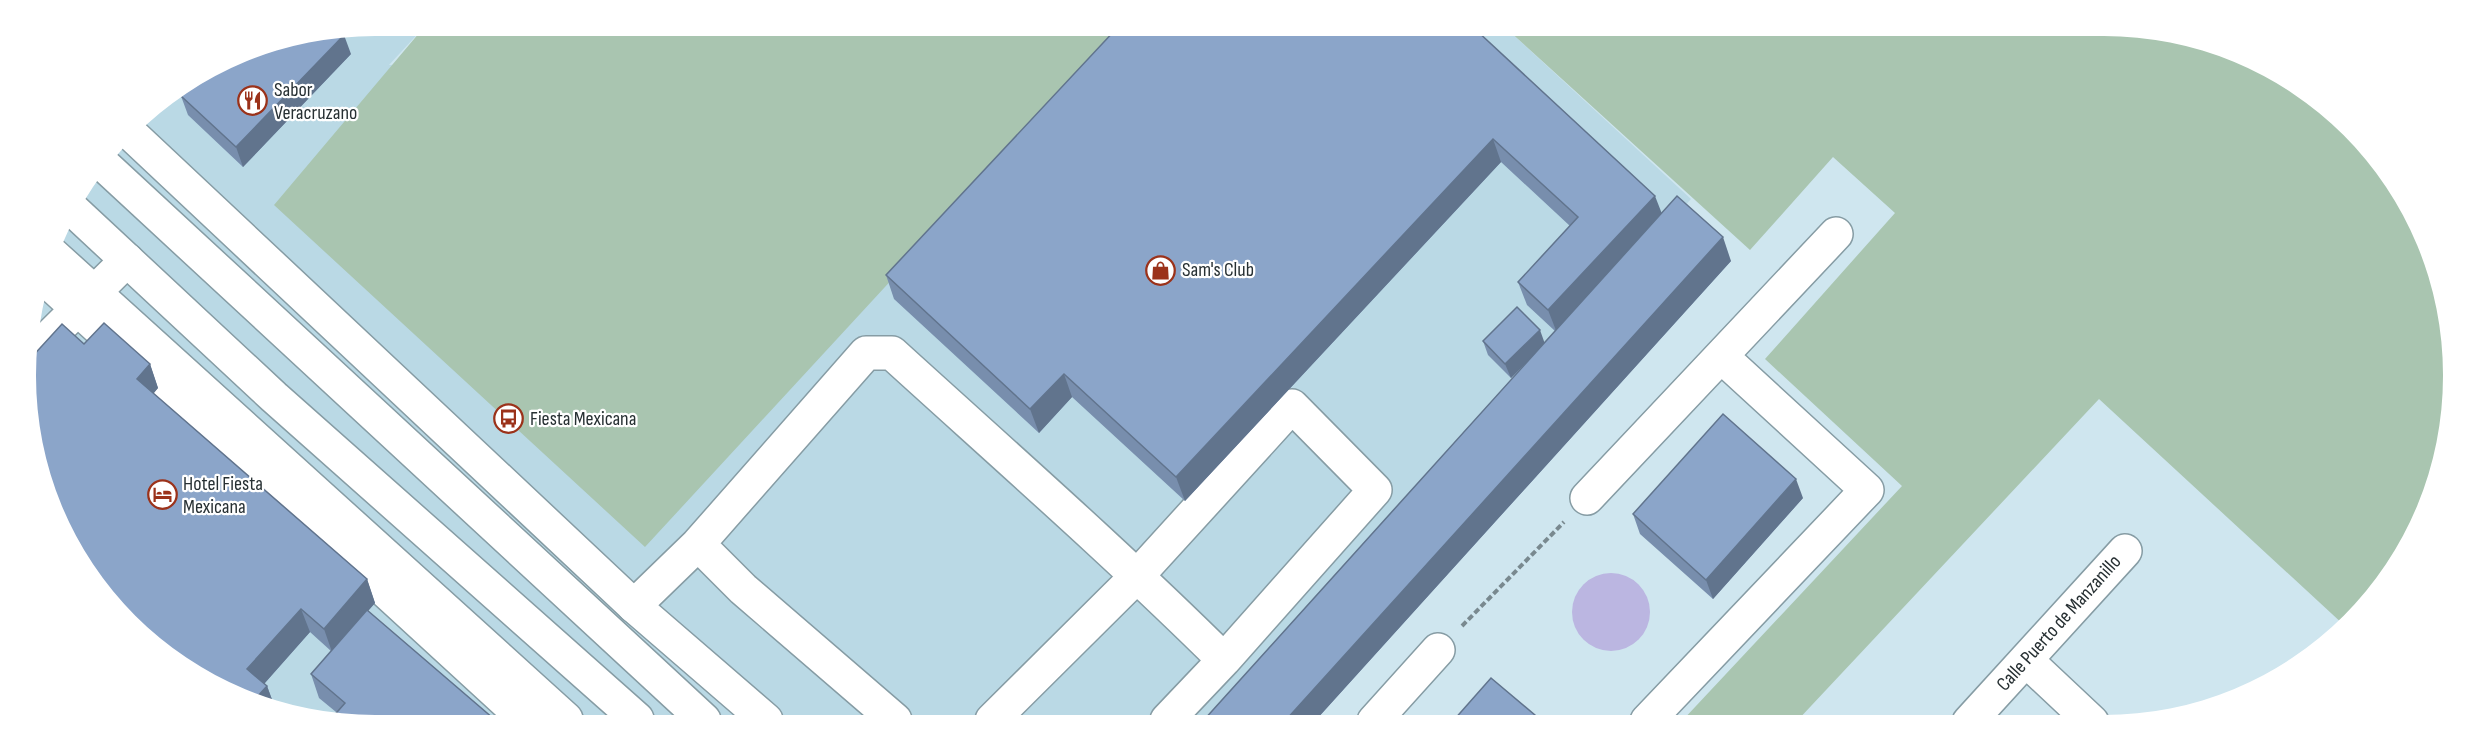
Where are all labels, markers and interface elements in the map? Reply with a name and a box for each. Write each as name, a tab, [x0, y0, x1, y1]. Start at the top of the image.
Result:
place label: Sabor Veracruzano	[274, 78, 357, 125]
restaurant icon: Sabor Veracruzano	[237, 85, 269, 117]
shop icon: Sam's Club	[1145, 254, 1177, 286]
place label: Sam's Club	[1182, 258, 1254, 282]
bus stop icon: Fiesta Mexicana	[493, 403, 525, 435]
place label: Fiesta Mexicana	[530, 407, 636, 431]
place label: Hotel Fiesta Mexicana	[183, 472, 263, 519]
hotel icon: Hotel Fiesta Mexicana	[146, 479, 178, 511]
street label: Calle Puerto de Manzanillo	[1992, 550, 2126, 696]

